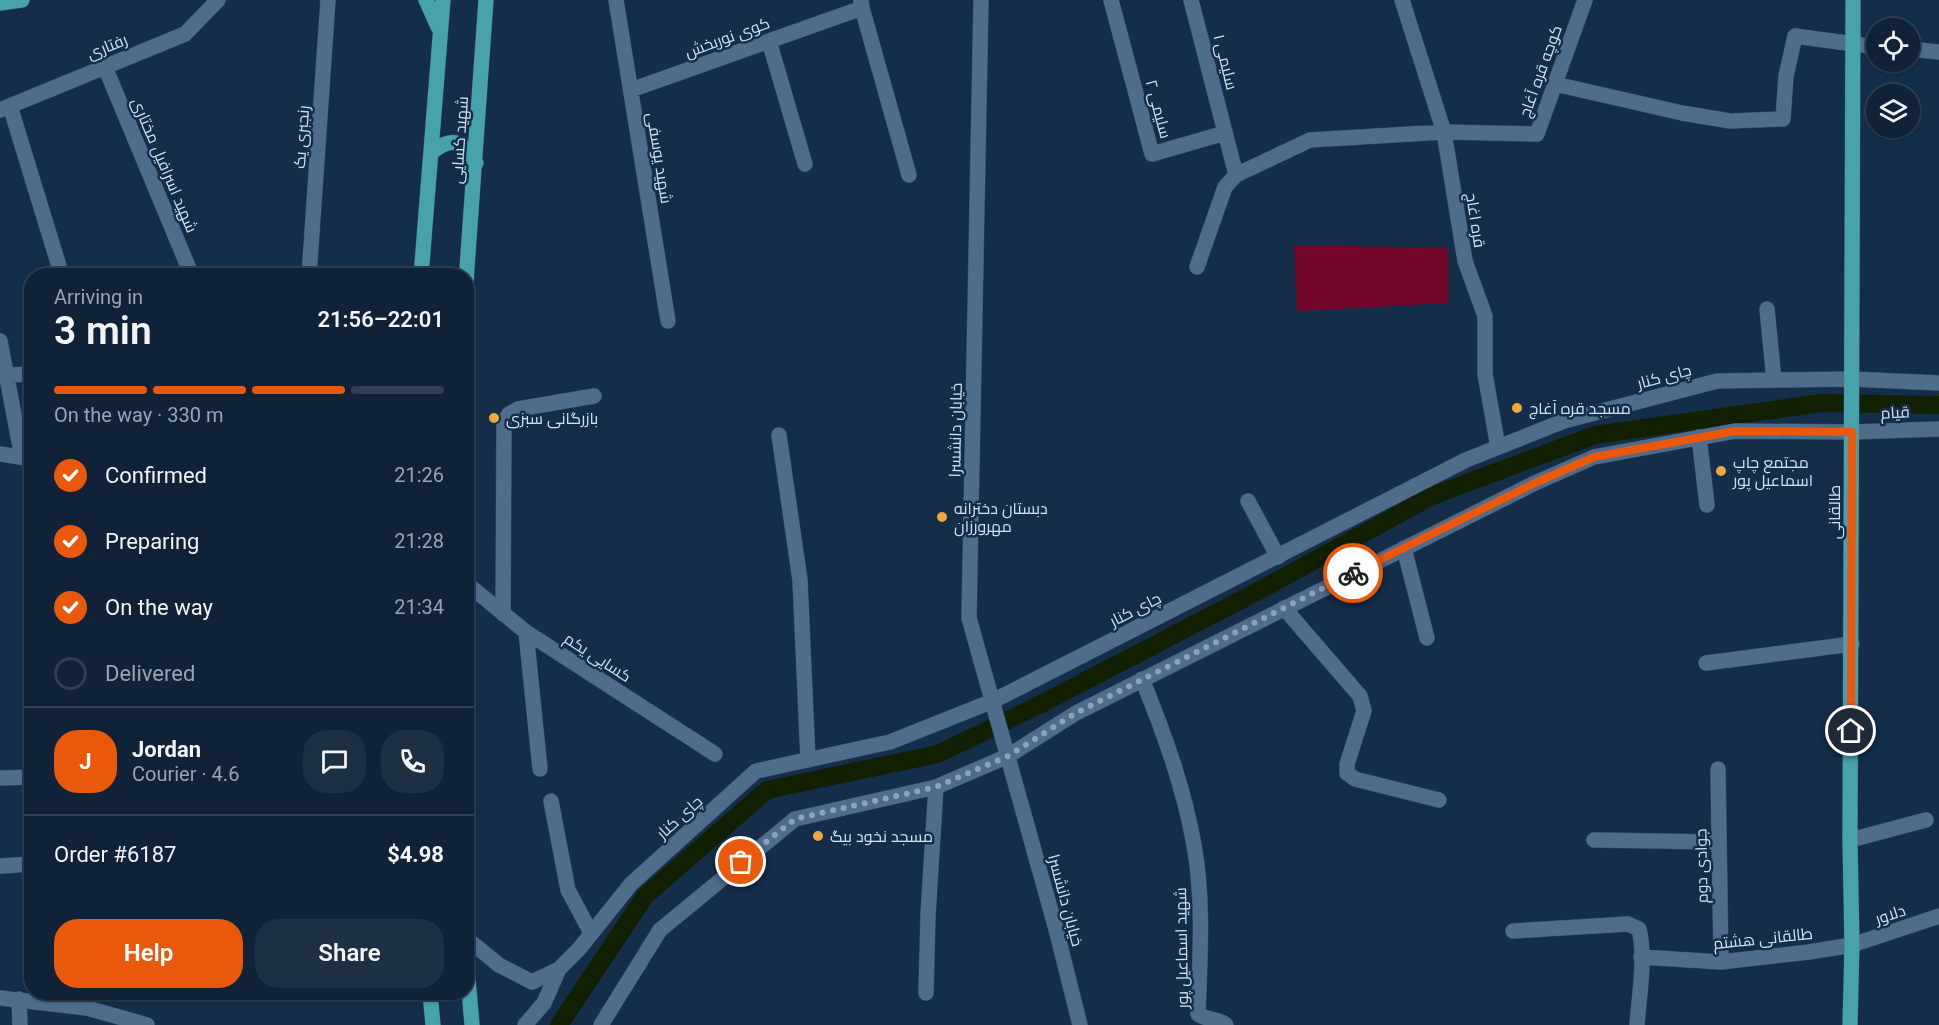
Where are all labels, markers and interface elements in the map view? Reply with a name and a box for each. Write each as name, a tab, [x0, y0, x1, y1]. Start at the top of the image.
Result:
street label: کوی نوربخش	[682, 13, 773, 63]
map controls	[1866, 18, 1920, 138]
button: locate	[1866, 18, 1920, 72]
street label: کوچه قره آغاج	[1515, 22, 1568, 121]
street label: رفتاری	[84, 30, 131, 64]
street label: سلیمی ۱	[1208, 32, 1242, 92]
street label: سلیمی ۲	[1141, 78, 1175, 141]
button: layers	[1866, 84, 1920, 138]
street label: شهید اسرافیل مختاری	[127, 95, 202, 236]
street label: شهید کسایی	[447, 96, 473, 185]
street label: رنجبری یک	[290, 105, 314, 169]
street label: شهید یوسفی	[642, 111, 676, 205]
street label: قره اغاج	[1460, 191, 1489, 249]
text: Arriving in	[54, 285, 143, 309]
text: 21:56–22:01	[317, 307, 444, 332]
text: 3 min	[54, 308, 152, 354]
street label: چای کنار	[1634, 360, 1694, 395]
street label: خیابان دانشسرا	[945, 383, 967, 477]
place label: مسجد قره آغاج	[1529, 399, 1631, 420]
marker: مسجد قره آغاج	[1510, 401, 1524, 415]
street label: قیام	[1880, 402, 1910, 425]
text: On the way · 330 m	[54, 403, 223, 427]
place label: بازرگانی سبزی	[506, 409, 598, 429]
marker: بازرگانی سبزی	[487, 411, 501, 425]
place label: مجتمع چاپ اسماعیل پور	[1732, 453, 1813, 492]
icon: check	[54, 459, 87, 492]
text: Confirmed	[105, 463, 207, 488]
text: 21:26	[394, 463, 444, 487]
marker: مجتمع چاپ اسماعیل پور	[1714, 464, 1728, 478]
street label: طالقانی	[1825, 485, 1845, 539]
place label: دبستان دخترانه مهرورزان	[954, 499, 1048, 537]
marker: دبستان دخترانه مهرورزان	[935, 510, 949, 524]
icon: check	[54, 525, 87, 558]
text: Preparing	[105, 529, 199, 554]
text: 21:28	[394, 529, 444, 553]
courier	[1323, 543, 1383, 603]
icon: bike	[1337, 557, 1370, 590]
street label: چای کنار	[1105, 588, 1165, 633]
icon: check	[54, 591, 87, 624]
text: On the way	[105, 595, 213, 620]
text: 21:34	[394, 595, 444, 619]
street label: کسایی یکم	[560, 629, 635, 688]
text: Delivered	[105, 661, 195, 686]
pin	[1825, 705, 1876, 756]
icon: home	[1834, 714, 1867, 747]
button: chat	[303, 730, 366, 793]
button: phone	[381, 730, 444, 793]
text: Jordan	[132, 737, 201, 762]
text: J	[79, 749, 92, 774]
text: Courier · 4.6	[132, 762, 239, 786]
street label: چای کنار	[652, 792, 708, 845]
place label: مسجد نخود‌ بیگ	[830, 827, 933, 846]
street label: جوادی دوم	[1691, 828, 1714, 904]
marker: مسجد نخود‌ بیگ	[811, 829, 825, 843]
pin	[715, 836, 766, 887]
text: Order #6187	[54, 842, 176, 867]
text: $4.98	[387, 842, 444, 867]
icon: bag	[724, 845, 757, 878]
street label: خیابان دانشسرا	[1043, 852, 1087, 949]
street label: شهید اسماعیل پور	[1171, 887, 1194, 1010]
street label: دلاور	[1872, 901, 1908, 929]
button: Help	[54, 919, 243, 988]
button: Share	[255, 919, 444, 988]
street label: طالقانی هشتم	[1712, 924, 1814, 955]

